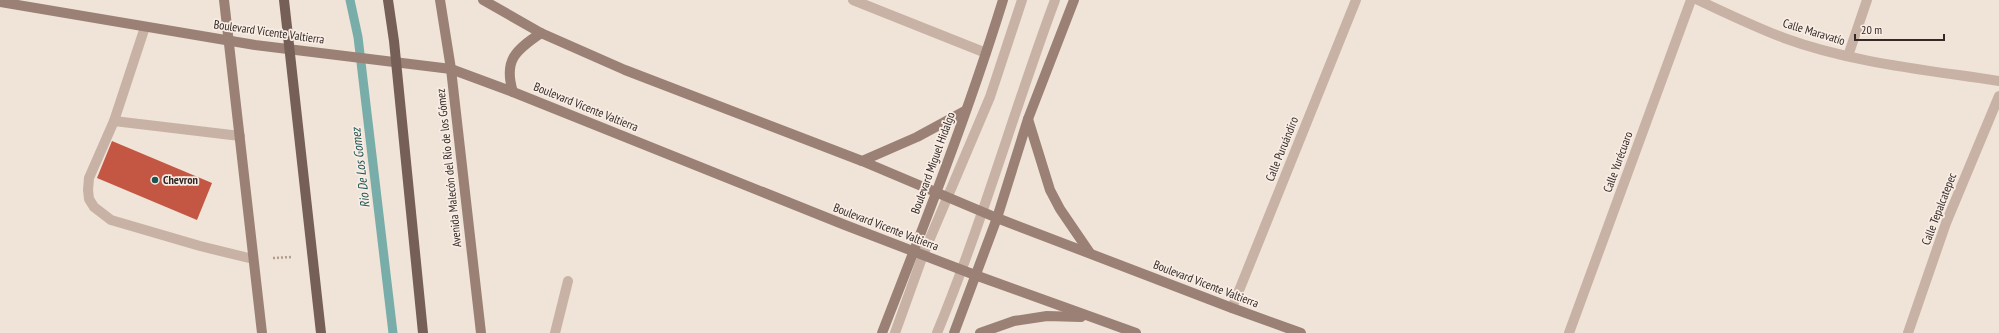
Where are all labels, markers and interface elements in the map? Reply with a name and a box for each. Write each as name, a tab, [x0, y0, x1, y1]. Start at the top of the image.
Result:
street label: Calle Maravatío	[1781, 15, 1847, 48]
street label: Boulevard Vicente Valtierra	[213, 16, 326, 47]
scale bar	[1855, 16, 1944, 42]
text: 20 m	[1861, 22, 1882, 37]
street label: Boulevard Vicente Valtierra	[532, 79, 641, 134]
street label: Avenida Malecón del Río de los Gómez	[433, 88, 464, 248]
street label: Boulevard Miguel Hidalgo	[907, 110, 958, 216]
street label: Calle Puruándiro	[1262, 114, 1301, 183]
water label: Rio De Los Gomez	[347, 126, 374, 209]
street label: Calle Yurécuaro	[1600, 129, 1635, 194]
street label: Calle Tepalcatepec	[1918, 170, 1959, 247]
place label: Chevron	[163, 172, 198, 187]
marker: Chevron	[150, 175, 160, 185]
street label: Boulevard Vicente Valtierra	[831, 200, 941, 254]
street label: Boulevard Vicente Valtierra	[1151, 257, 1261, 311]

